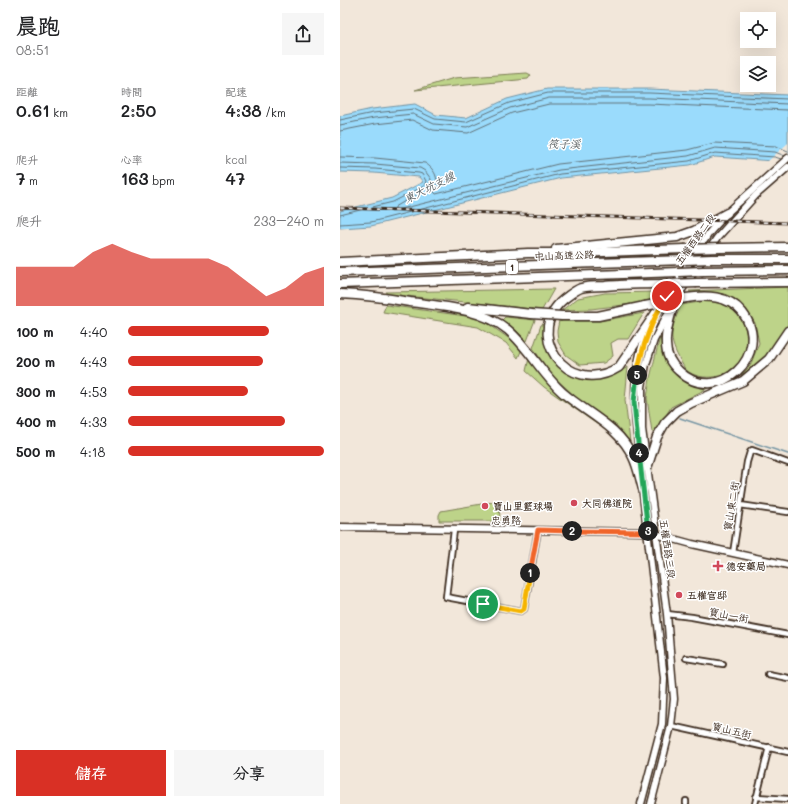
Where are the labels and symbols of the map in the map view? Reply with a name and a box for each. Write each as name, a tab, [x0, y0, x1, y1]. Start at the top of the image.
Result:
water label: 筏子溪	[548, 136, 581, 151]
water label: 東大坑支線	[401, 167, 458, 206]
street label: 五權西路二段	[672, 211, 718, 267]
street label: 中山高速公路	[534, 247, 594, 263]
road number: 1	[506, 260, 518, 274]
pin	[650, 279, 684, 313]
pin: 5	[627, 365, 647, 385]
pin: 4	[629, 443, 649, 463]
street label: 寶山東二街	[720, 480, 742, 532]
place label: 大同佛道院	[582, 496, 632, 510]
marker: 大同佛道院	[569, 498, 579, 508]
place label: 寶山里籃球場	[493, 499, 553, 513]
marker: 寶山里籃球場	[480, 501, 490, 511]
street label: 忠勇路	[491, 513, 521, 527]
street label: 五權西路三段	[657, 518, 679, 580]
pin: 2	[562, 521, 582, 541]
pin: 3	[638, 521, 658, 541]
place label: 德安藥局	[726, 559, 766, 573]
marker: 德安藥局	[713, 561, 723, 571]
pin: 1	[520, 563, 540, 583]
pin	[466, 587, 500, 621]
place label: 五權官邸	[687, 588, 727, 602]
marker: 五權官邸	[674, 590, 684, 600]
street label: 寶山一街	[708, 604, 750, 626]
street label: 寶山五街	[711, 719, 753, 741]

